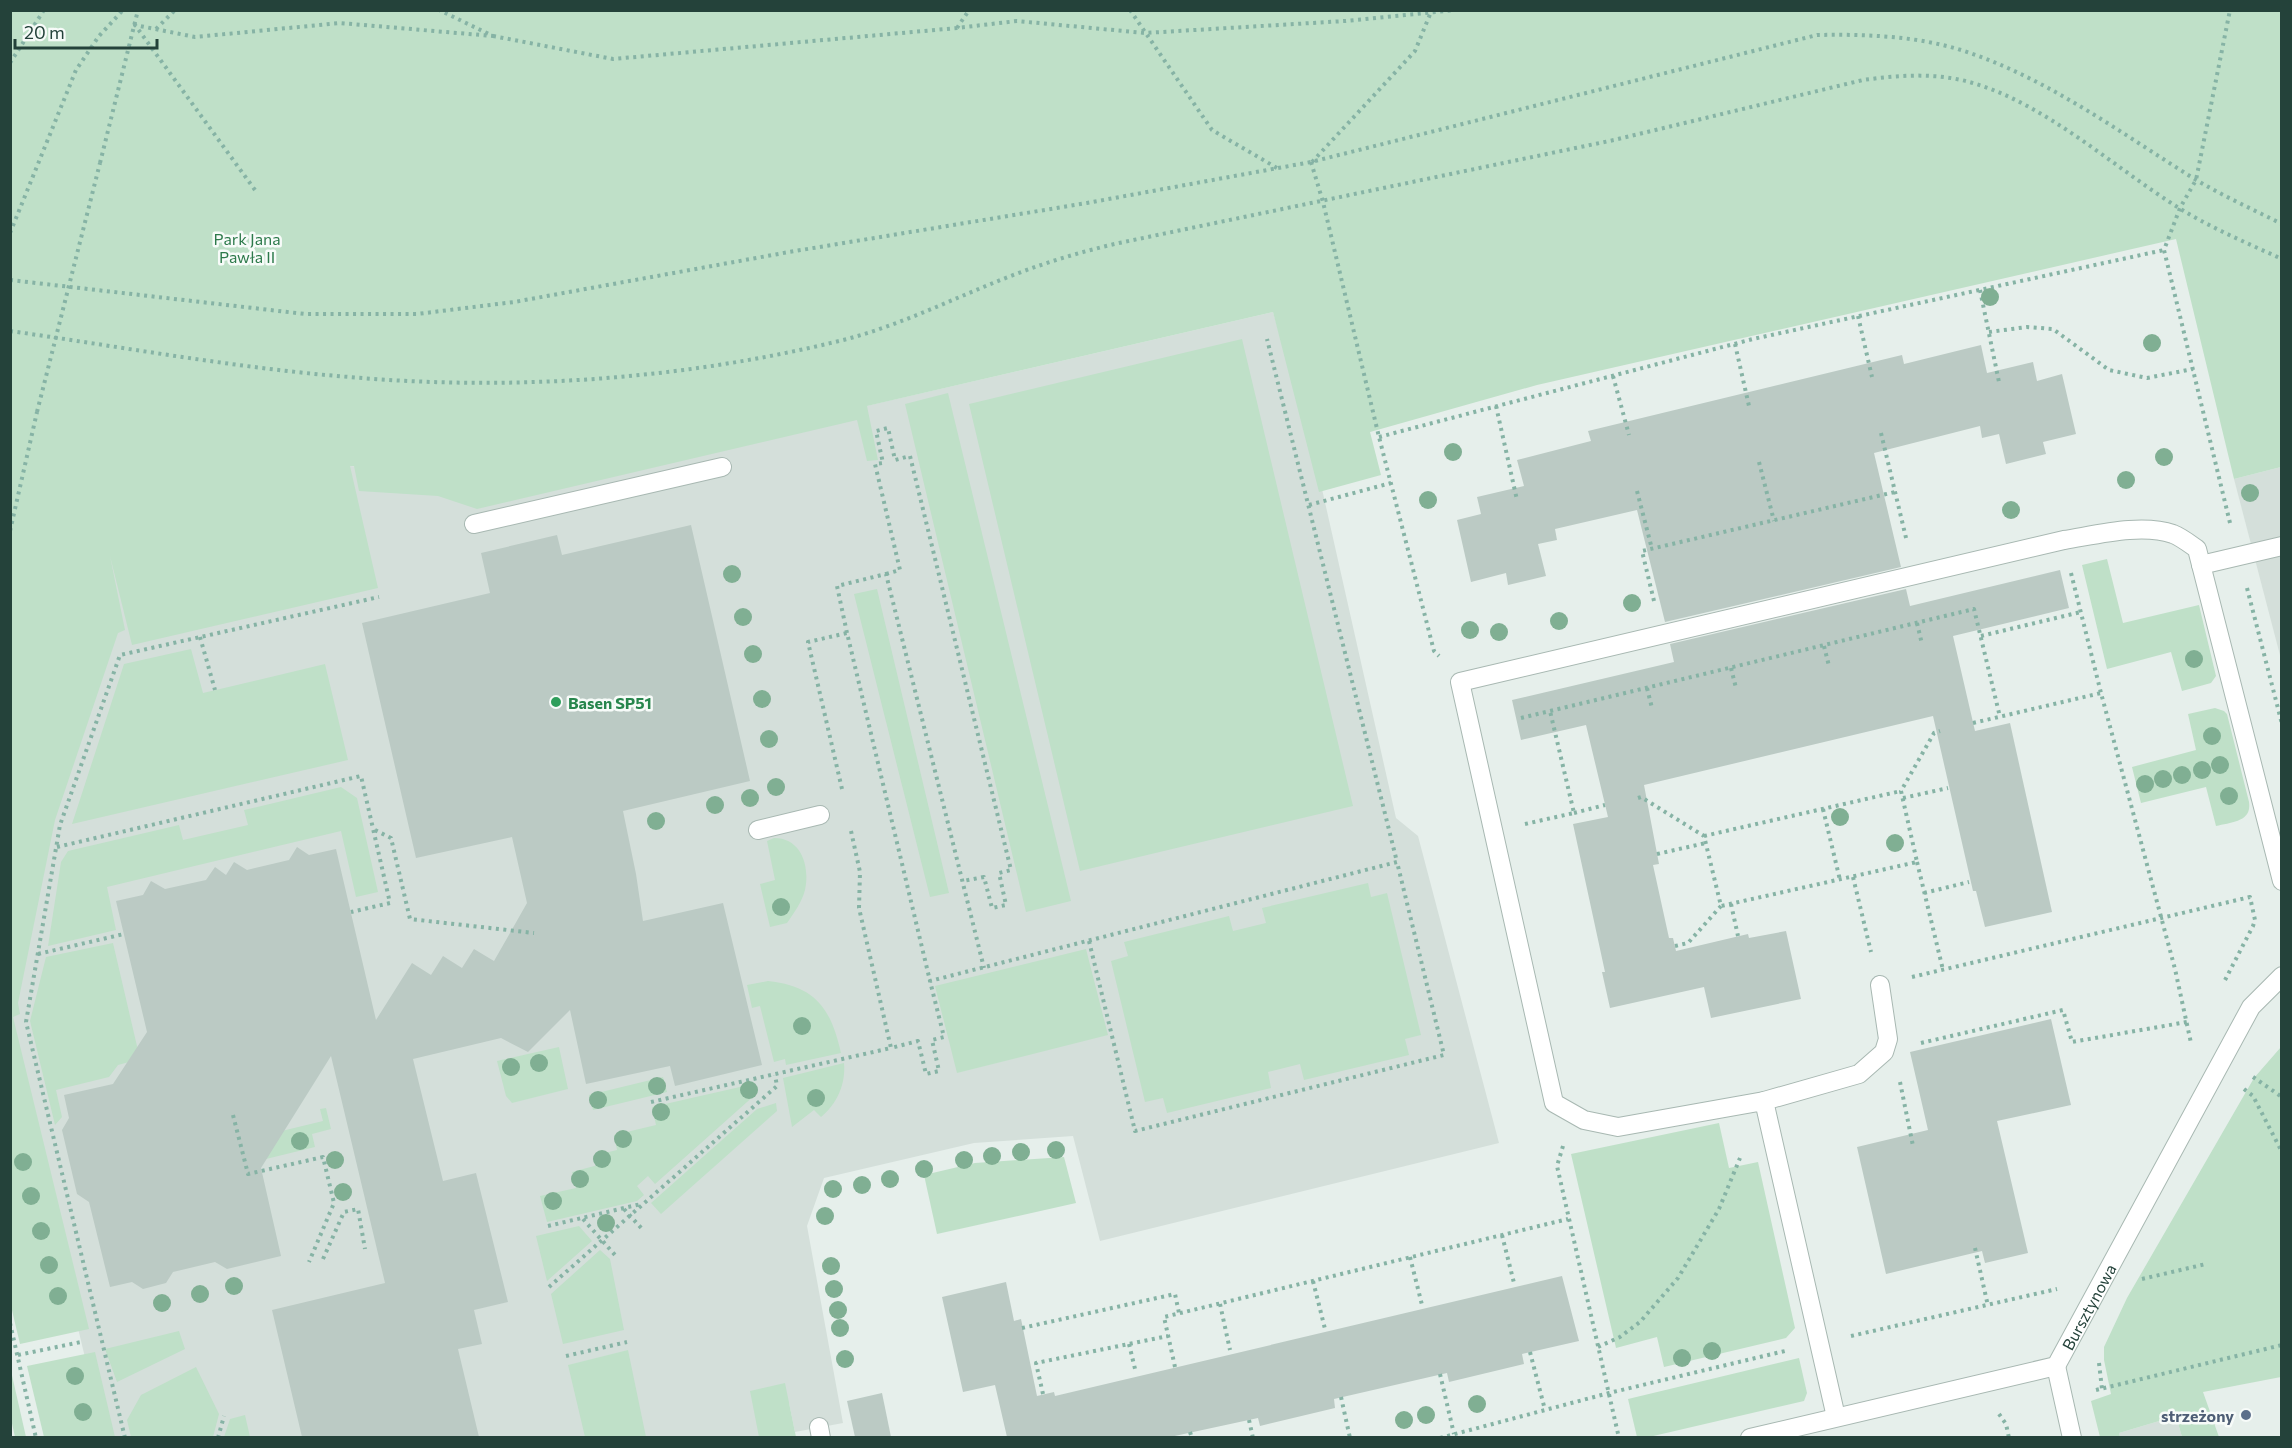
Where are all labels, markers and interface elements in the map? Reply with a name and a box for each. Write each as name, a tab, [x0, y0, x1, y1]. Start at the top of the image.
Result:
scale bar	[15, 12, 158, 50]
text: 20 m	[24, 21, 65, 43]
park label: Park Jana Pawła II	[213, 229, 281, 266]
place label: Basen SP51	[568, 693, 652, 712]
marker: Basen SP51	[549, 695, 563, 709]
street label: Bursztynowa	[2057, 1260, 2119, 1353]
place label: strzeżony	[2161, 1406, 2234, 1425]
marker: strzeżony	[2239, 1408, 2253, 1422]

